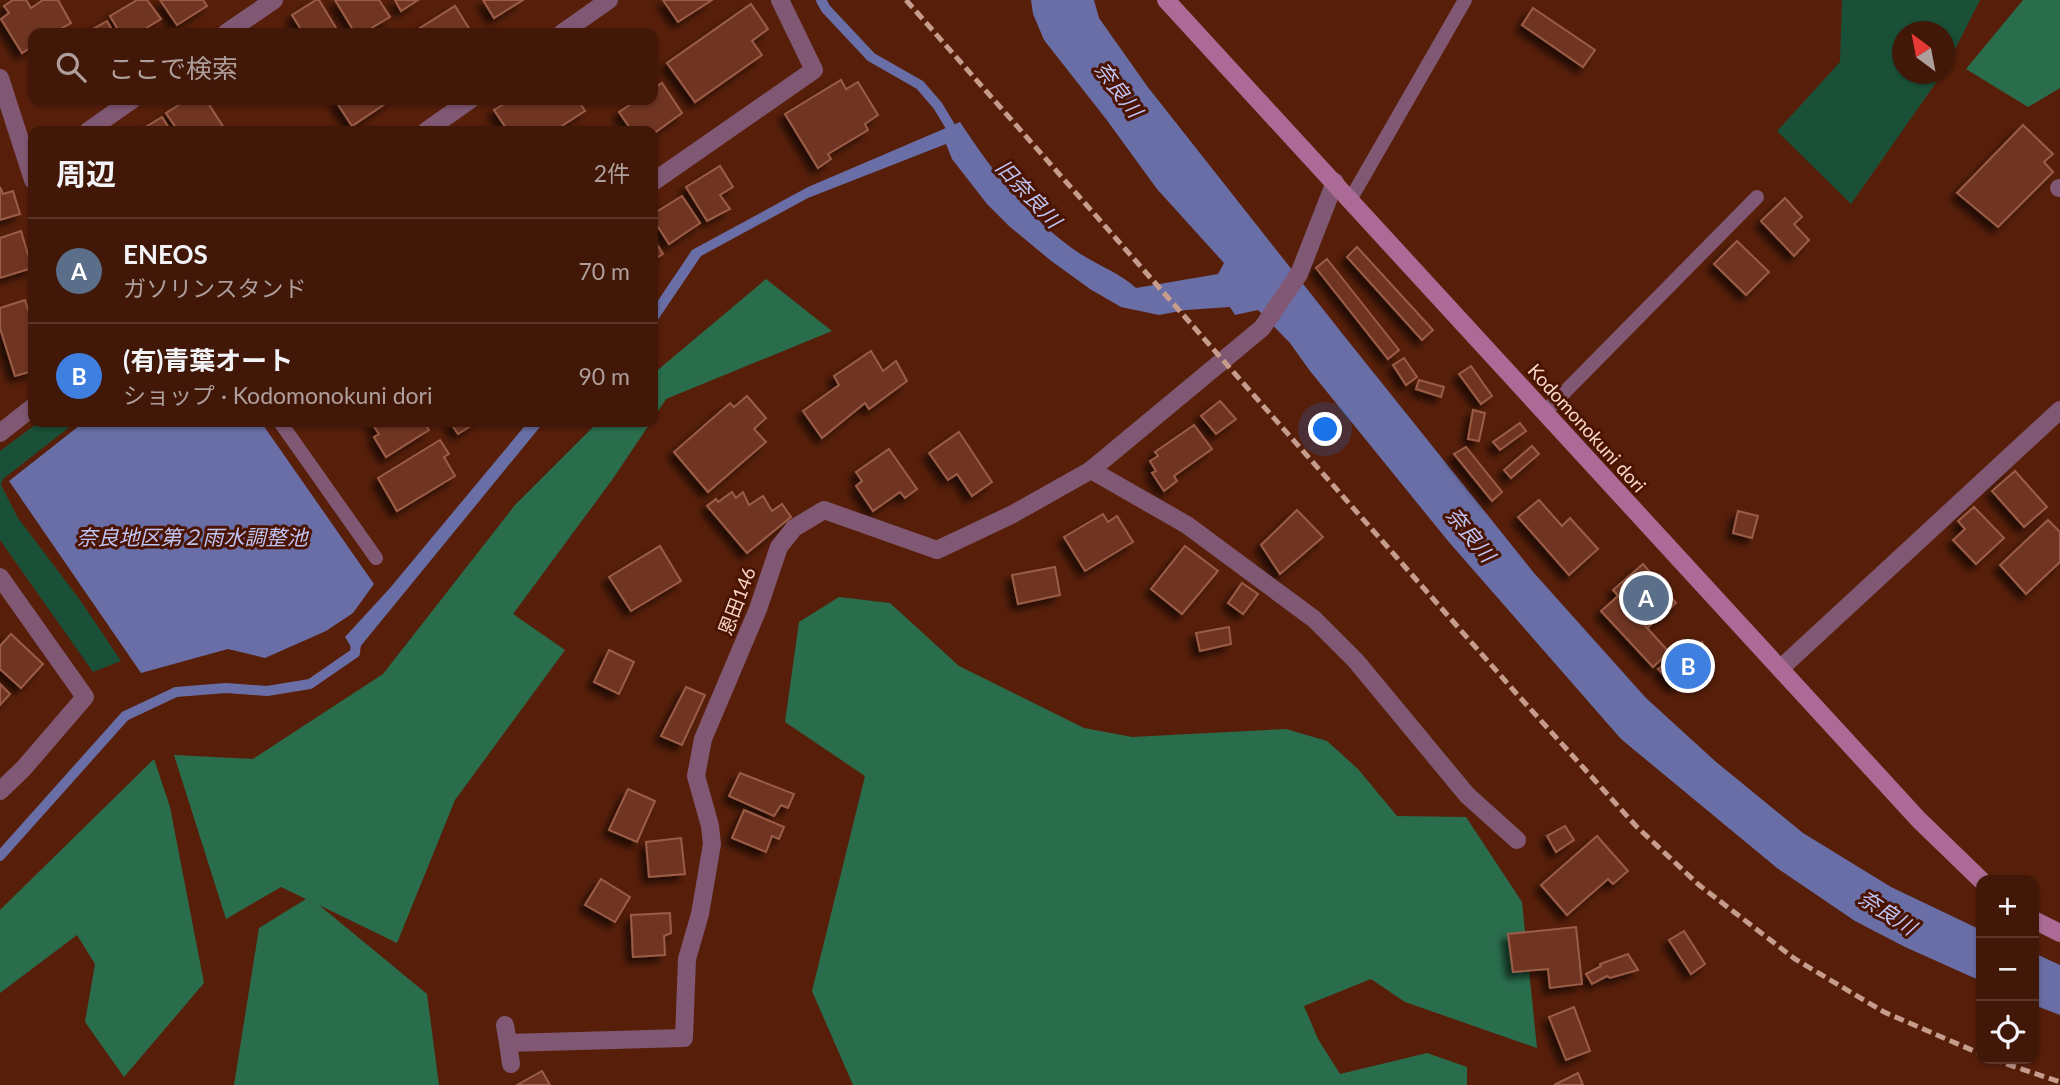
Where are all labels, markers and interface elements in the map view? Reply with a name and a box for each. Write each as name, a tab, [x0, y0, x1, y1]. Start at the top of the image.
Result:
north arrow	[1892, 21, 1955, 84]
search box	[28, 28, 658, 105]
icon: search	[52, 48, 90, 86]
text: ここで検索	[108, 52, 238, 84]
water label: 奈良川	[1090, 56, 1149, 123]
water label: 旧奈良川	[991, 154, 1068, 234]
text: 周辺	[56, 155, 116, 191]
text: 2件	[594, 159, 630, 187]
text: ENEOS	[123, 238, 208, 270]
text: A	[71, 257, 87, 285]
text: 70 m	[579, 257, 630, 285]
text: ガソリンスタンド	[123, 274, 307, 302]
text: (有)青葉オート	[123, 344, 293, 376]
street label: Kodomonokuni dori	[1524, 359, 1651, 497]
text: B	[71, 362, 87, 390]
text: 90 m	[579, 362, 630, 390]
text: ショップ · Kodomonokuni dori	[123, 381, 432, 409]
your location	[1308, 412, 1342, 446]
water label: 奈良川	[1442, 502, 1502, 568]
water label: 奈良地区第２雨水調整池	[77, 524, 309, 549]
street label: 恩田146	[713, 564, 760, 638]
pin: A	[1623, 572, 1669, 624]
pin: B	[1665, 640, 1711, 692]
map controls	[1976, 875, 2039, 1064]
button: +	[1976, 875, 2039, 938]
water label: 奈良川	[1855, 884, 1923, 940]
button: −	[1976, 938, 2039, 1001]
button: locate	[1976, 1001, 2039, 1064]

